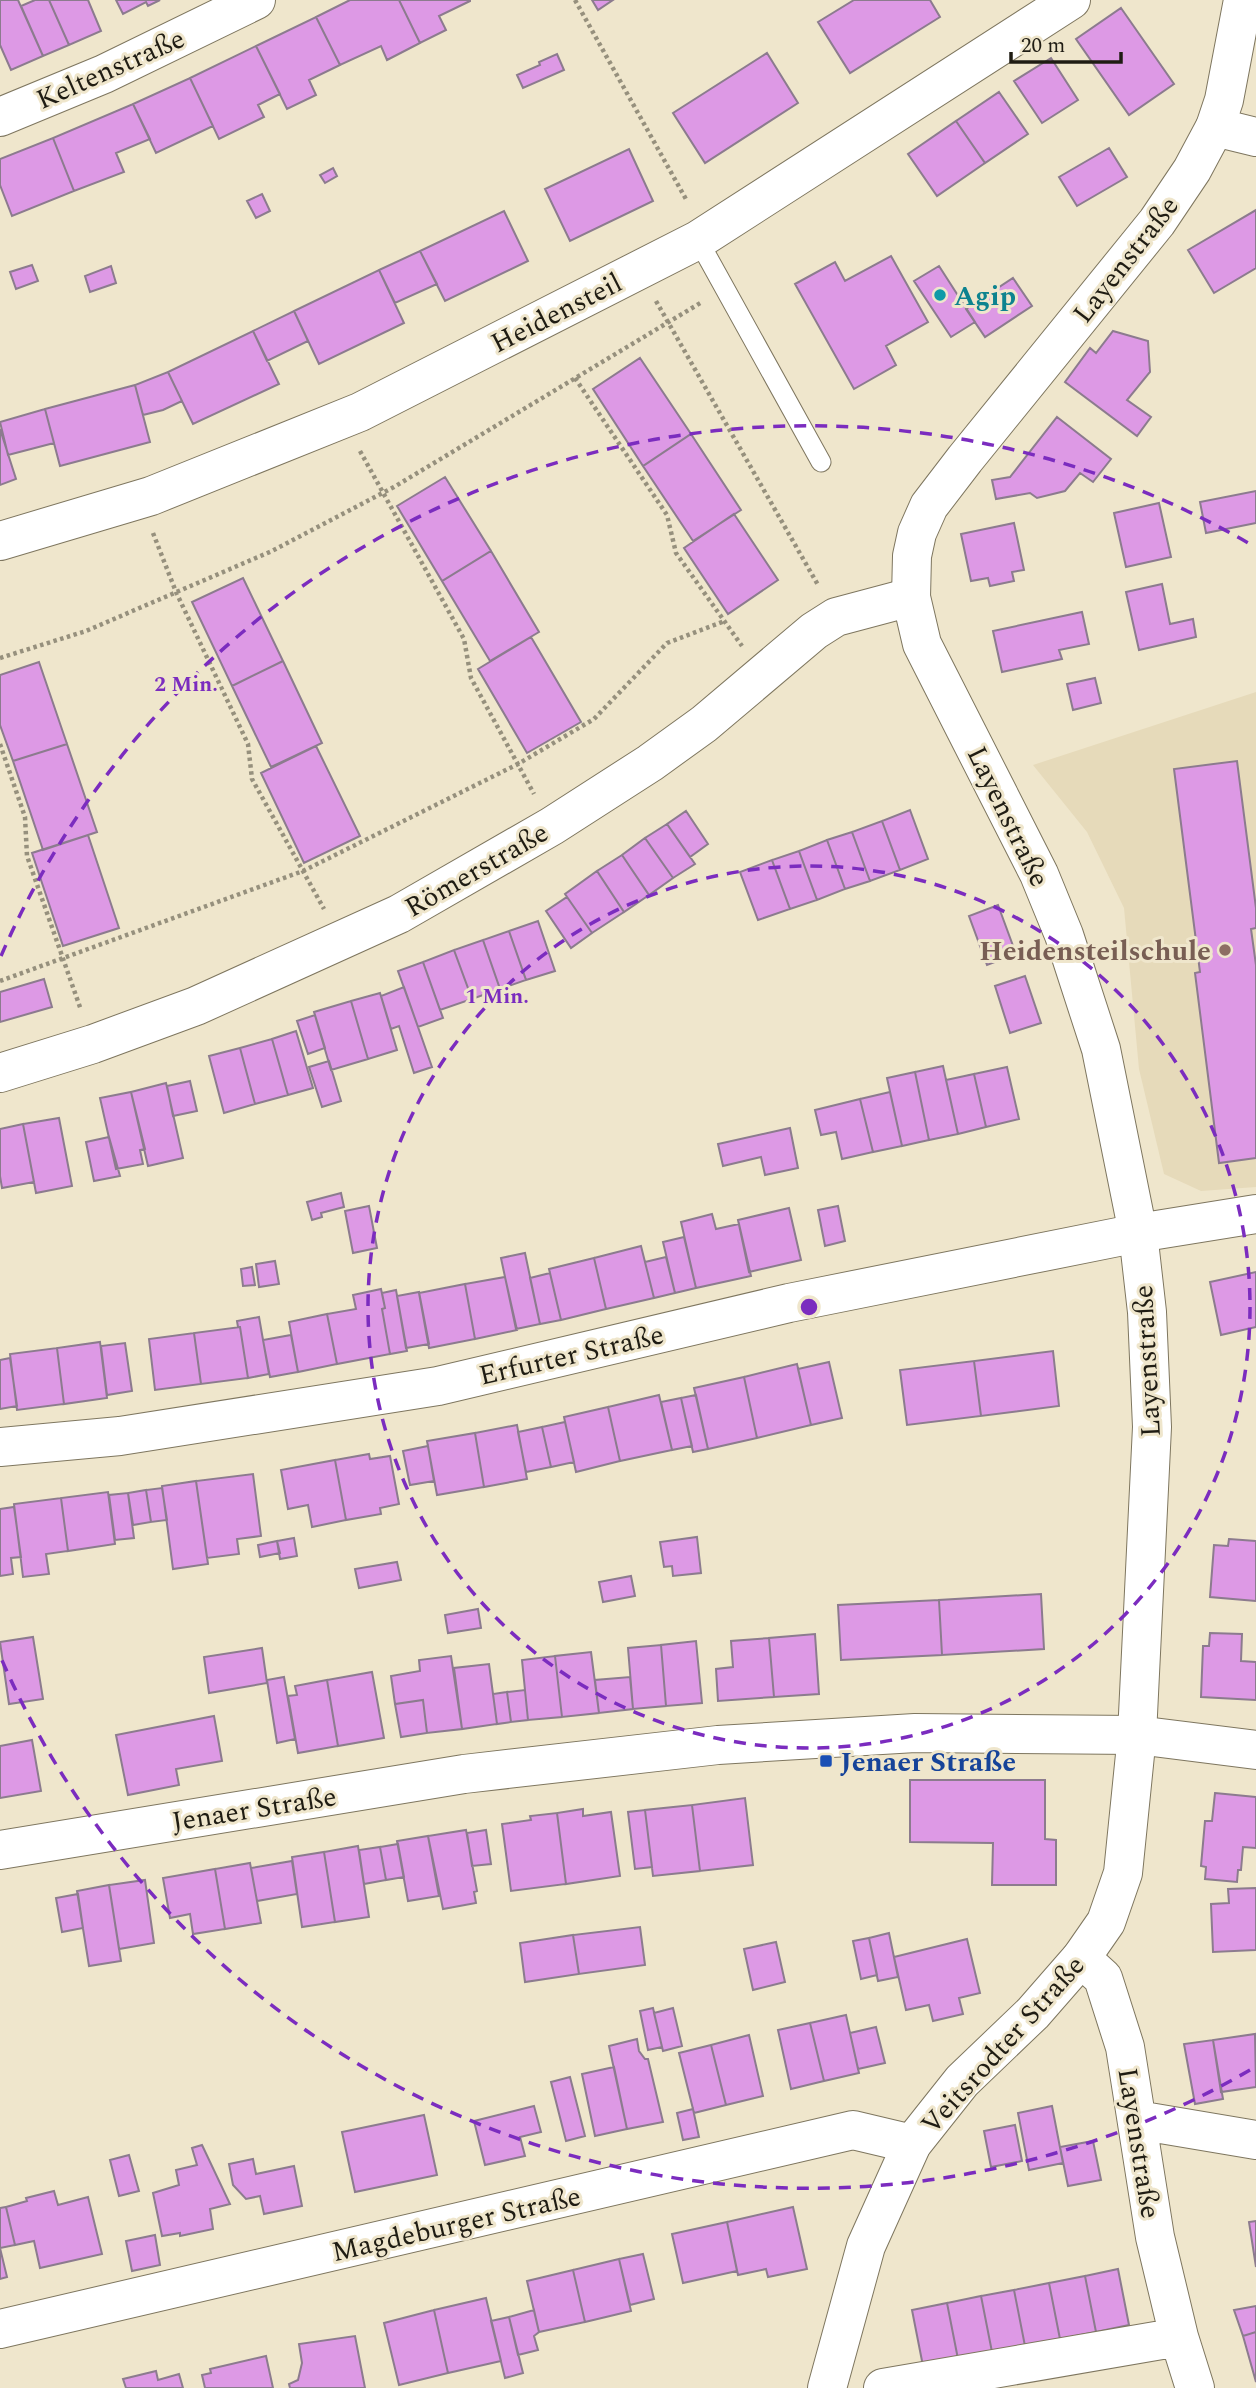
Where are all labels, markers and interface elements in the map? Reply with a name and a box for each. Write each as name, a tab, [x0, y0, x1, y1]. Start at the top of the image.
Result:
street label: Keltenstraße	[29, 17, 192, 121]
scale bar	[1011, 21, 1121, 65]
text: 20 m	[1021, 30, 1065, 62]
street label: Layenstraße	[1062, 187, 1190, 333]
street label: Heidensteil	[483, 262, 630, 365]
place label: Agip	[954, 275, 1016, 318]
marker: Agip	[932, 287, 948, 303]
text: 2 Min.	[154, 669, 218, 701]
street label: Layenstraße	[955, 739, 1060, 894]
street label: Römerstraße	[397, 812, 557, 929]
place label: Heidensteilschule	[979, 930, 1211, 973]
marker: Heidensteilschule	[1217, 942, 1233, 958]
text: 1 Min.	[465, 981, 529, 1013]
street label: Layenstraße	[1122, 1284, 1173, 1438]
centre of rings	[797, 1295, 821, 1319]
street label: Erfurter Straße	[475, 1313, 668, 1398]
place label: Jenaer Straße	[840, 1741, 1016, 1784]
marker: Jenaer Straße	[818, 1753, 834, 1769]
street label: Jenaer Straße	[169, 1775, 340, 1844]
street label: Veitsrodter Straße	[911, 1946, 1095, 2144]
street label: Layenstraße	[1105, 2065, 1172, 2222]
street label: Magdeburger Straße	[327, 2175, 585, 2274]

